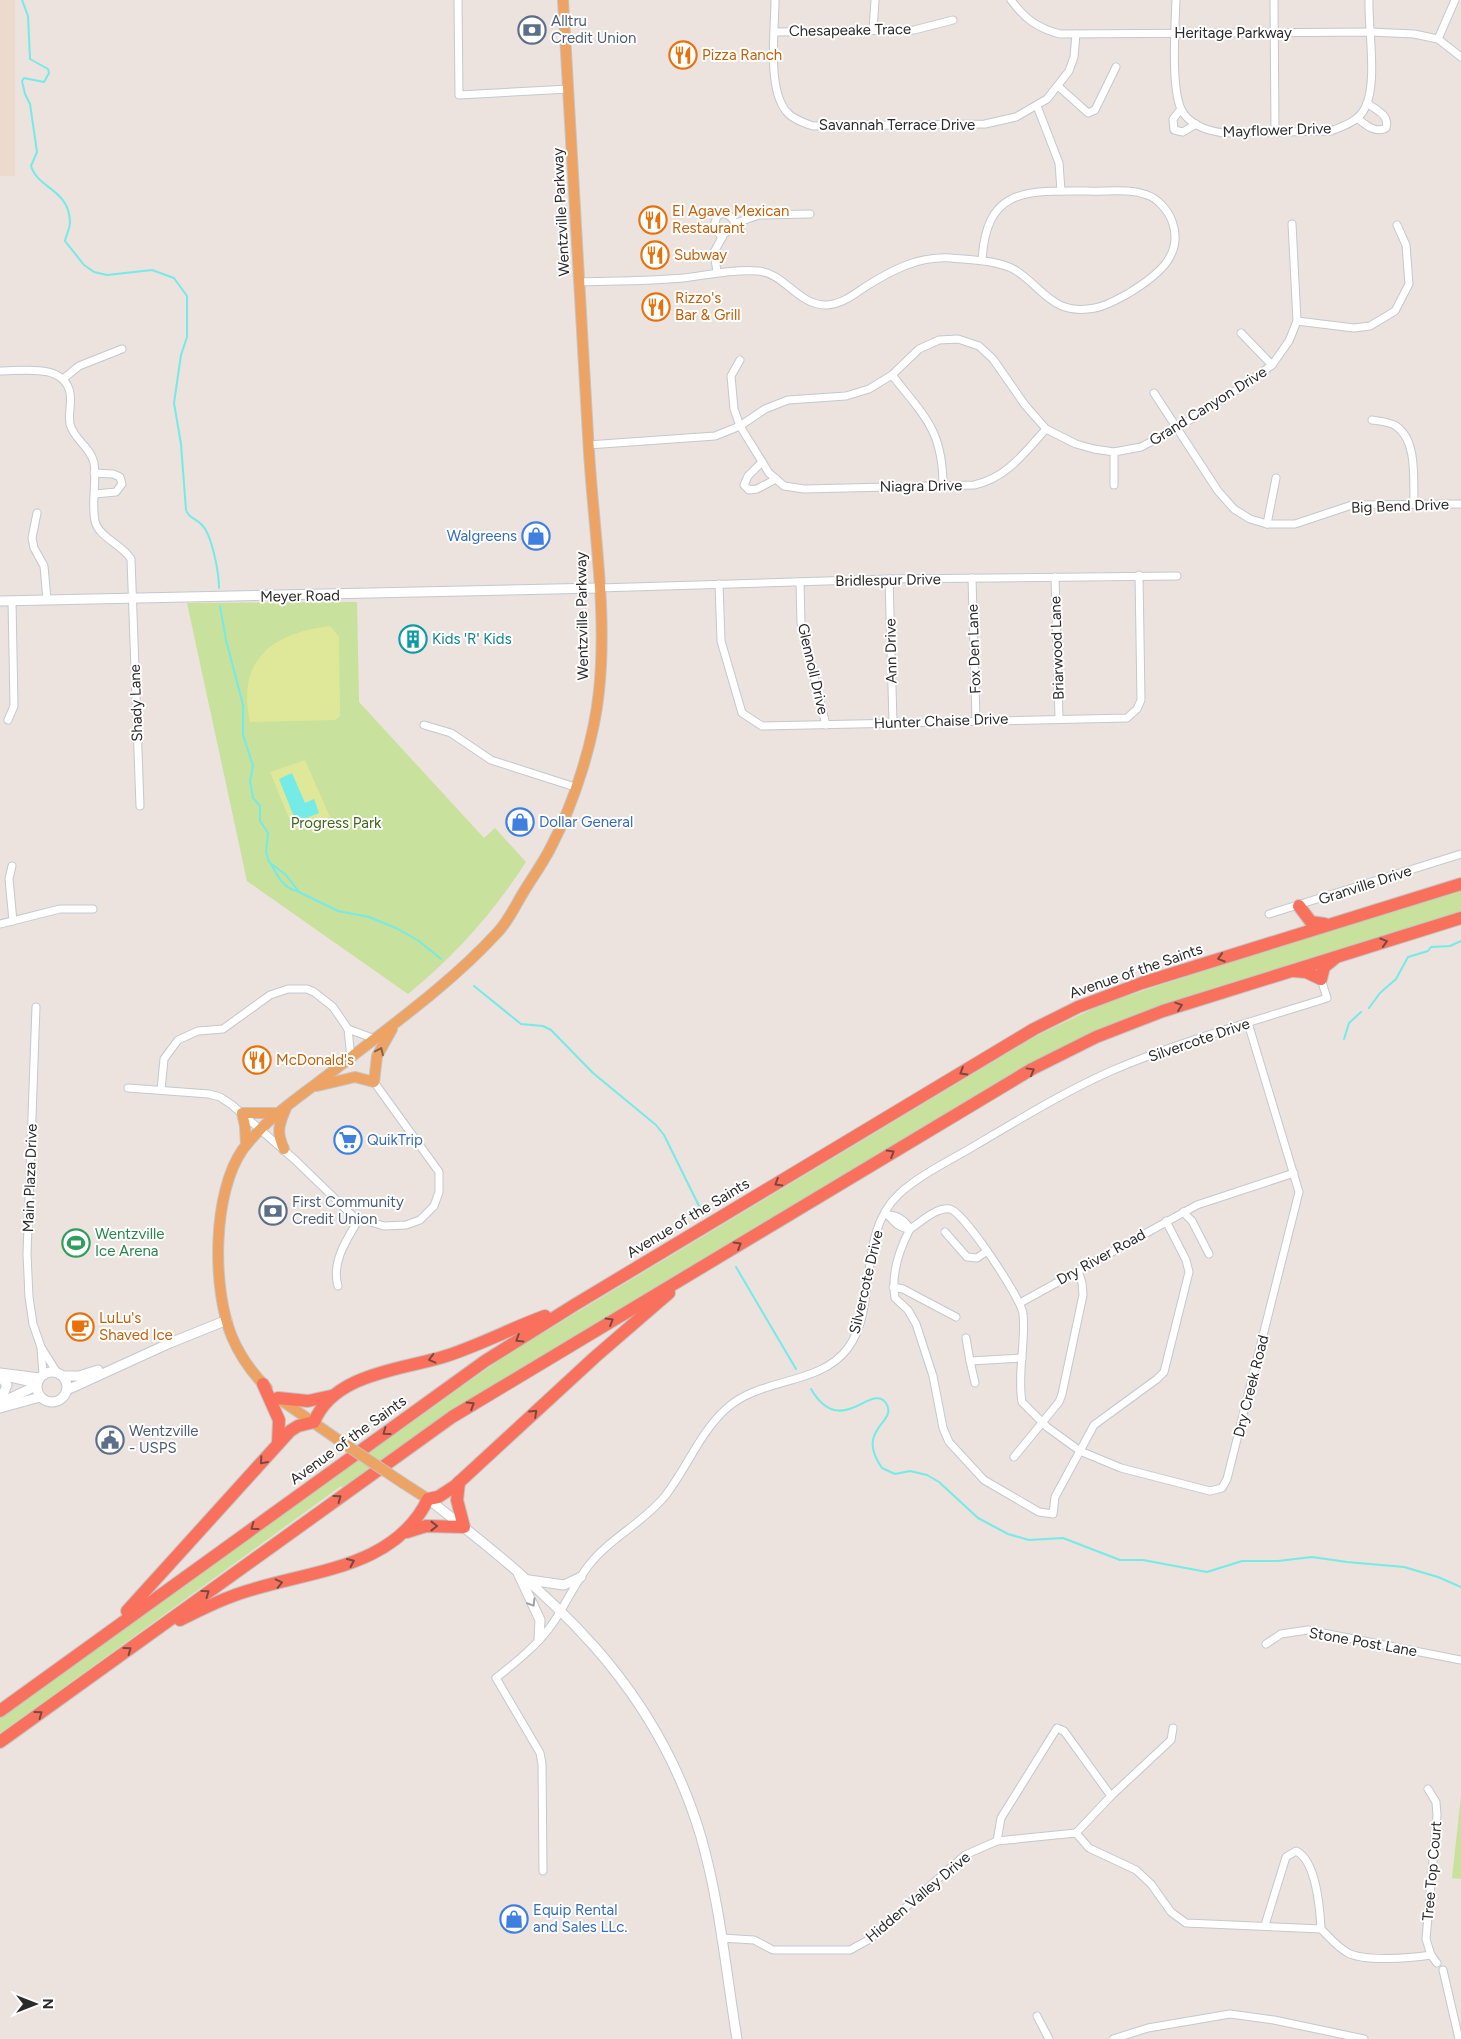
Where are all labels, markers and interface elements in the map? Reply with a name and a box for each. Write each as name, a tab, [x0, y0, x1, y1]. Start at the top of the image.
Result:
place label: Alltru Credit Union	[551, 12, 636, 47]
bank icon: Alltru Credit Union	[517, 15, 547, 45]
street label: Chesapeake Trace	[789, 20, 911, 40]
street label: Heritage Parkway	[1174, 24, 1292, 42]
restaurant icon: Pizza Ranch	[668, 40, 698, 70]
place label: Pizza Ranch	[702, 46, 782, 64]
street label: Savannah Terrace Drive	[819, 116, 975, 134]
street label: Mayflower Drive	[1222, 119, 1332, 141]
street label: Wentzville Parkway	[549, 147, 573, 277]
place label: El Agave Mexican Restaurant	[672, 202, 789, 237]
restaurant icon: El Agave Mexican Restaurant	[638, 205, 668, 235]
restaurant icon: Subway	[640, 240, 670, 270]
place label: Subway	[674, 246, 727, 264]
place label: Rizzo's Bar & Grill	[675, 289, 741, 324]
restaurant icon: Rizzo's Bar & Grill	[641, 292, 671, 322]
street label: Grand Canyon Drive	[1146, 363, 1270, 449]
street label: Niagra Drive	[880, 476, 962, 496]
street label: Big Bend Drive	[1351, 495, 1449, 517]
shop icon: Walgreens	[521, 521, 551, 551]
place label: Walgreens	[447, 527, 517, 545]
street label: Wentzville Parkway	[572, 551, 592, 681]
street label: Bridlespur Drive	[835, 570, 941, 590]
street label: Meyer Road	[260, 586, 340, 606]
street label: Briarwood Lane	[1046, 596, 1068, 700]
street label: Fox Den Lane	[963, 604, 985, 694]
street label: Ann Drive	[881, 618, 901, 684]
street label: Glennoll Drive	[794, 622, 832, 716]
building icon: Kids 'R' Kids	[398, 624, 428, 654]
place label: Kids 'R' Kids	[432, 630, 512, 648]
street label: Shady Lane	[126, 664, 146, 742]
street label: Hunter Chaise Drive	[873, 710, 1009, 732]
shop icon: Dollar General	[505, 807, 535, 837]
place label: Dollar General	[539, 813, 633, 831]
park label: Progress Park	[291, 814, 382, 832]
street label: Granville Drive	[1316, 861, 1414, 909]
one-way arrow	[1380, 937, 1388, 947]
street label: Avenue of the Saints	[1067, 940, 1205, 1002]
one-way arrow	[1218, 953, 1226, 963]
one-way arrow	[1174, 1001, 1183, 1011]
street label: Silvercote Drive	[1146, 1014, 1252, 1066]
restaurant icon: McDonald's	[242, 1045, 272, 1075]
one-way arrow	[374, 1048, 384, 1057]
place label: McDonald's	[276, 1051, 354, 1069]
one-way arrow	[959, 1066, 968, 1076]
one-way arrow	[1025, 1067, 1034, 1077]
street label: Main Plaza Drive	[19, 1123, 41, 1233]
supermarket icon: QuikTrip	[333, 1125, 363, 1155]
place label: QuikTrip	[367, 1131, 423, 1149]
one-way arrow	[885, 1150, 894, 1160]
street label: Avenue of the Saints	[623, 1174, 753, 1262]
one-way arrow	[774, 1176, 783, 1186]
place label: First Community Credit Union	[292, 1193, 404, 1228]
bank icon: First Community Credit Union	[258, 1196, 288, 1226]
place label: Wentzville Ice Arena	[95, 1225, 164, 1260]
street label: Dry River Road	[1053, 1225, 1149, 1289]
sports icon: Wentzville Ice Arena	[61, 1228, 91, 1258]
street label: Silvercote Drive	[845, 1228, 887, 1336]
one-way arrow	[733, 1241, 742, 1251]
place label: LuLu's Shaved Ice	[99, 1309, 173, 1344]
cafe icon: LuLu's Shaved Ice	[65, 1312, 95, 1342]
one-way arrow	[605, 1318, 614, 1328]
one-way arrow	[516, 1332, 525, 1342]
street label: Dry Creek Road	[1230, 1333, 1272, 1439]
one-way arrow	[429, 1354, 437, 1364]
street label: Avenue of the Saints	[286, 1392, 410, 1488]
one-way arrow	[466, 1402, 475, 1412]
one-way arrow	[528, 1410, 537, 1419]
place label: Wentzville - USPS	[129, 1422, 198, 1457]
public building icon: Wentzville - USPS	[95, 1425, 125, 1455]
one-way arrow	[382, 1426, 392, 1435]
one-way arrow	[260, 1456, 269, 1465]
one-way arrow	[332, 1495, 342, 1504]
one-way arrow	[251, 1521, 260, 1530]
one-way arrow	[430, 1521, 438, 1531]
one-way arrow	[346, 1558, 355, 1569]
one-way arrow	[274, 1578, 283, 1589]
one-way arrow	[200, 1590, 210, 1599]
one-way arrow	[526, 1597, 536, 1606]
street label: Stone Post Lane	[1308, 1624, 1418, 1660]
one-way arrow	[122, 1647, 131, 1655]
one-way arrow	[34, 1711, 43, 1720]
street label: Tree Top Court	[1419, 1820, 1445, 1922]
street label: Hidden Valley Drive	[862, 1848, 974, 1946]
place label: Equip Rental and Sales LLc.	[533, 1901, 627, 1936]
shop icon: Equip Rental and Sales LLc.	[499, 1904, 529, 1934]
north arrow	[10, 1979, 60, 2029]
text: N	[39, 1999, 56, 2009]

